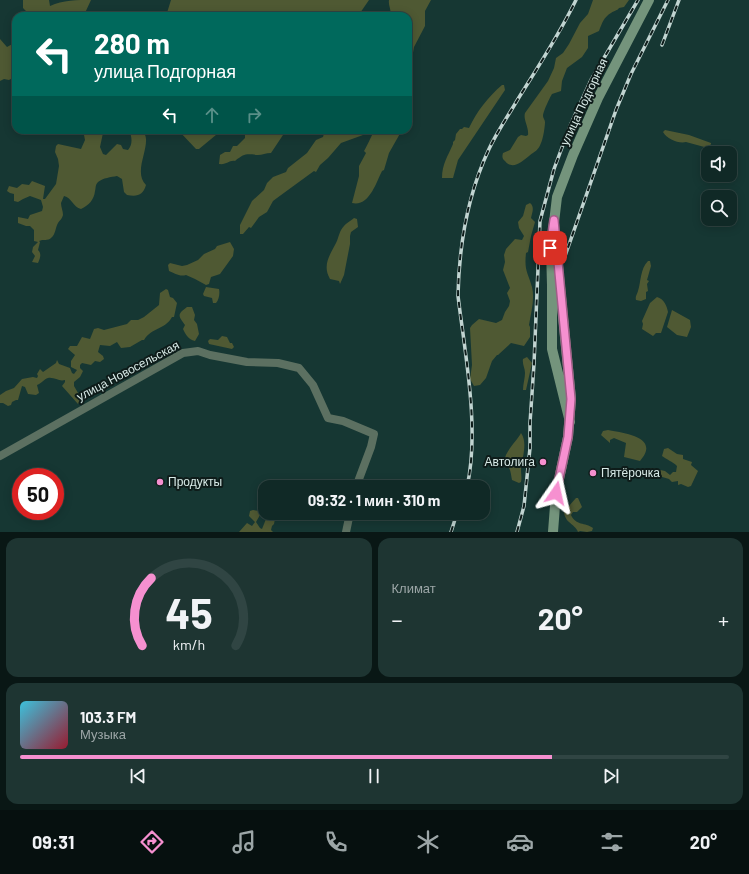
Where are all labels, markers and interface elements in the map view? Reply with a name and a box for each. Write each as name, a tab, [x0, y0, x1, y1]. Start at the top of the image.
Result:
text: 280 m	[94, 26, 170, 60]
icon: left	[28, 28, 80, 80]
street label: улица Подгорная	[557, 56, 610, 148]
text: улица Подгорная	[94, 60, 236, 82]
icon: left	[159, 104, 181, 126]
icon: ahead	[201, 104, 223, 126]
icon: right	[243, 104, 265, 126]
map controls	[701, 146, 737, 226]
button: sound	[701, 146, 737, 182]
button: search	[701, 190, 737, 226]
pin	[533, 231, 567, 265]
icon: arrive	[539, 237, 561, 259]
street label: улица Новосельская	[74, 337, 182, 404]
place label: Автолига	[485, 454, 535, 468]
marker: Автолига	[538, 457, 548, 467]
place label: Пятёрочка	[601, 465, 660, 480]
speed limit sign: 50	[12, 468, 64, 520]
marker: Пятёрочка	[588, 468, 598, 478]
position arrow	[535, 472, 577, 514]
place label: Продукты	[168, 474, 222, 489]
marker: Продукты	[155, 477, 165, 487]
text: 09:32 · 1 мин · 310 m	[308, 491, 440, 509]
text: Климат	[392, 580, 436, 596]
text: 45	[165, 586, 213, 636]
text: 20°	[538, 600, 583, 636]
text: −	[392, 606, 403, 632]
text: +	[718, 606, 729, 632]
text: km/h	[173, 635, 205, 652]
text: 103.3 FM	[80, 708, 136, 726]
text: Музыка	[80, 726, 126, 742]
icon: previous	[127, 765, 149, 787]
icon: pause	[363, 765, 385, 787]
icon: next	[600, 765, 622, 787]
icon: directions	[138, 828, 166, 856]
icon: music	[230, 828, 258, 856]
icon: phone	[322, 828, 350, 856]
icon: climate	[414, 828, 442, 856]
icon: car	[506, 828, 534, 856]
icon: filters	[598, 828, 626, 856]
text: 09:31	[32, 831, 74, 853]
text: 20°	[690, 831, 717, 853]

